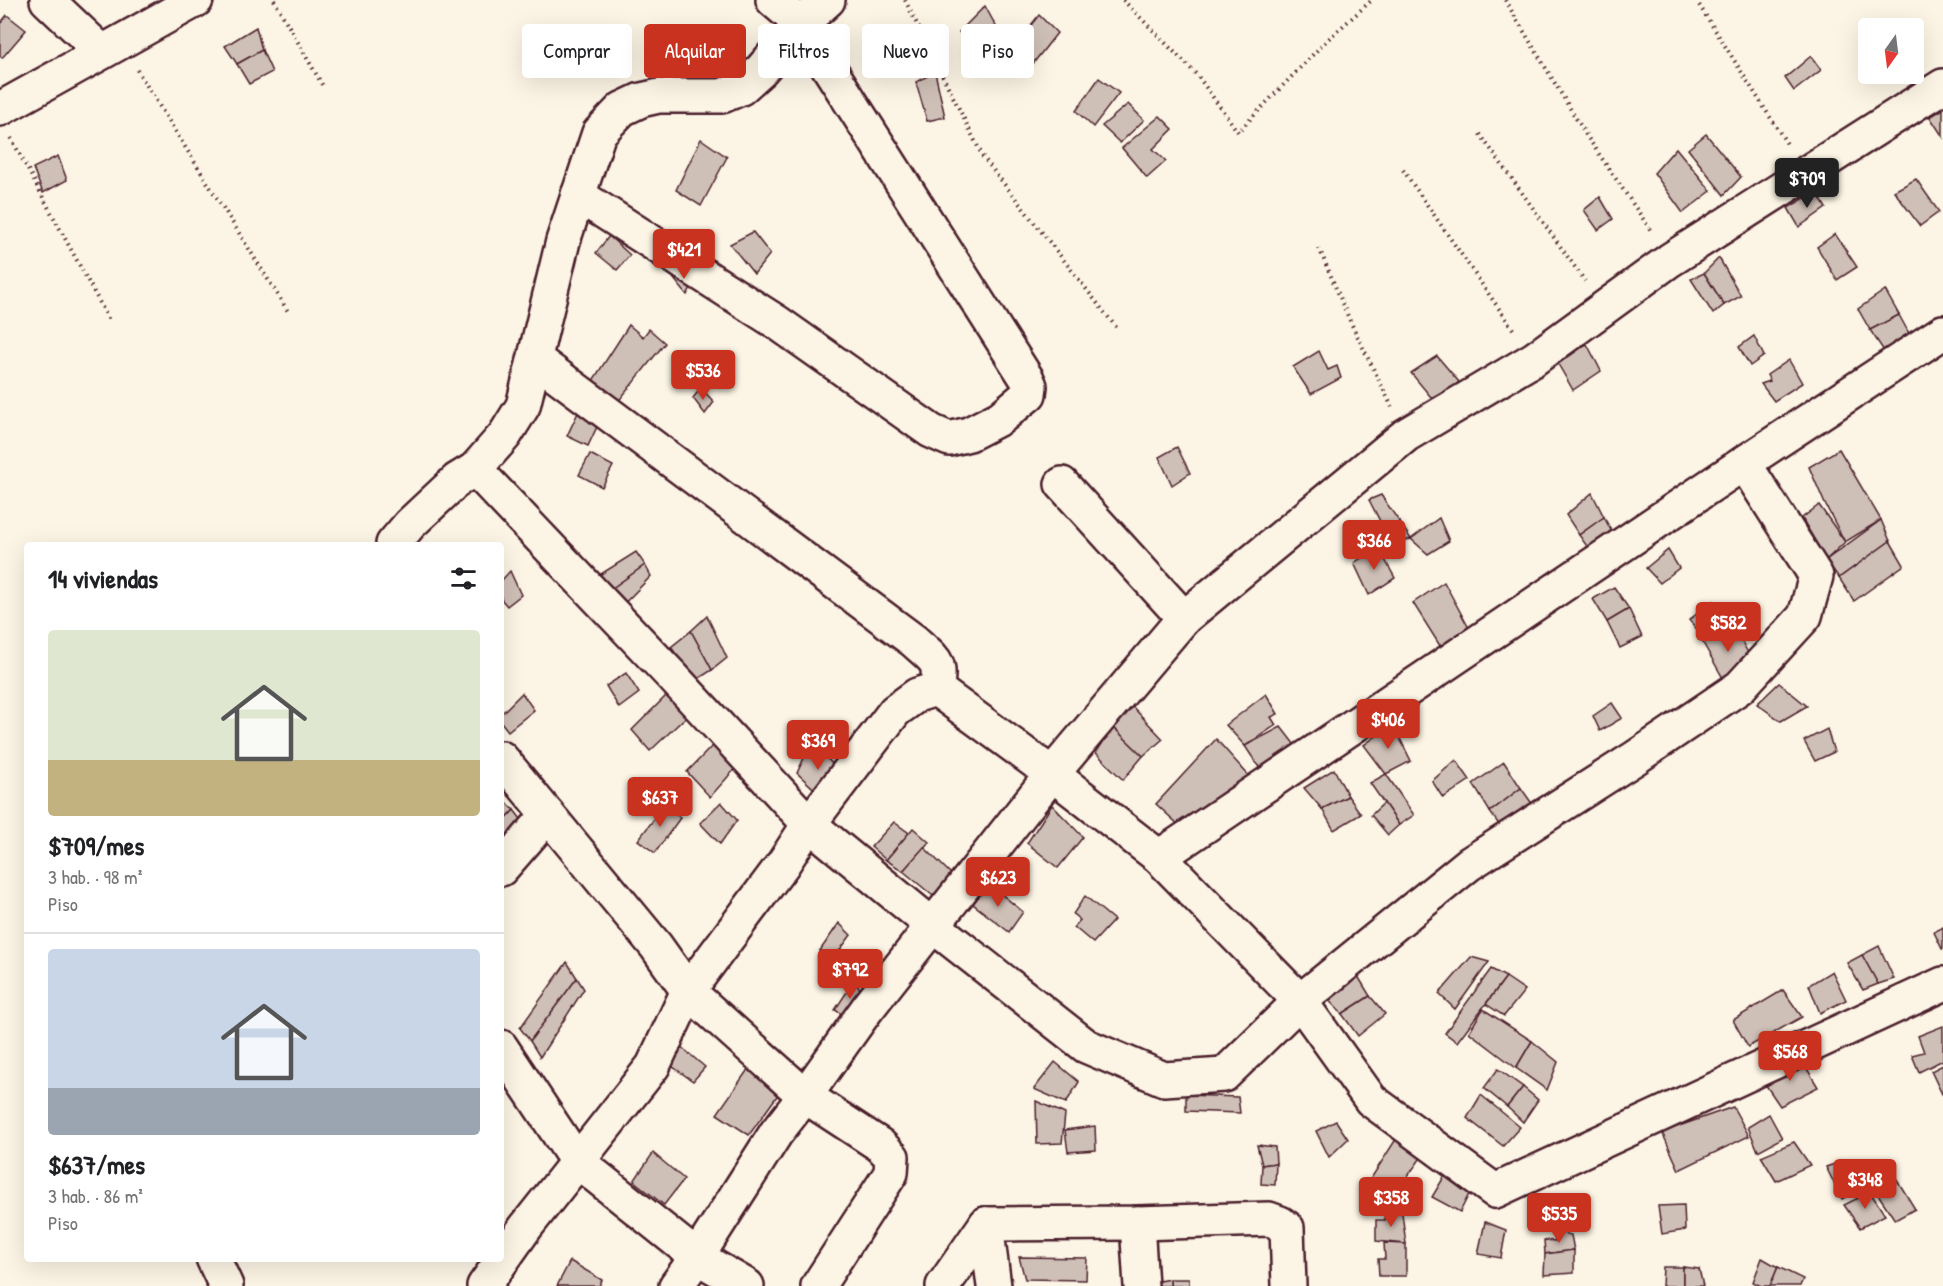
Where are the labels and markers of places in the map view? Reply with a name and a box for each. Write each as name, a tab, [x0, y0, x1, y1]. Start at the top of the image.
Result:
pin: $709	[1771, 158, 1843, 209]
pin: $421	[648, 229, 720, 280]
pin: $536	[667, 350, 739, 401]
pin: $366	[1338, 520, 1410, 571]
pin: $582	[1692, 602, 1764, 653]
pin: $406	[1352, 699, 1424, 750]
pin: $369	[782, 720, 854, 771]
pin: $637	[624, 777, 696, 828]
pin: $623	[962, 857, 1034, 908]
pin: $792	[814, 949, 886, 1000]
pin: $568	[1754, 1031, 1826, 1082]
pin: $348	[1829, 1159, 1901, 1210]
pin: $358	[1355, 1177, 1427, 1228]
pin: $535	[1523, 1193, 1595, 1244]

